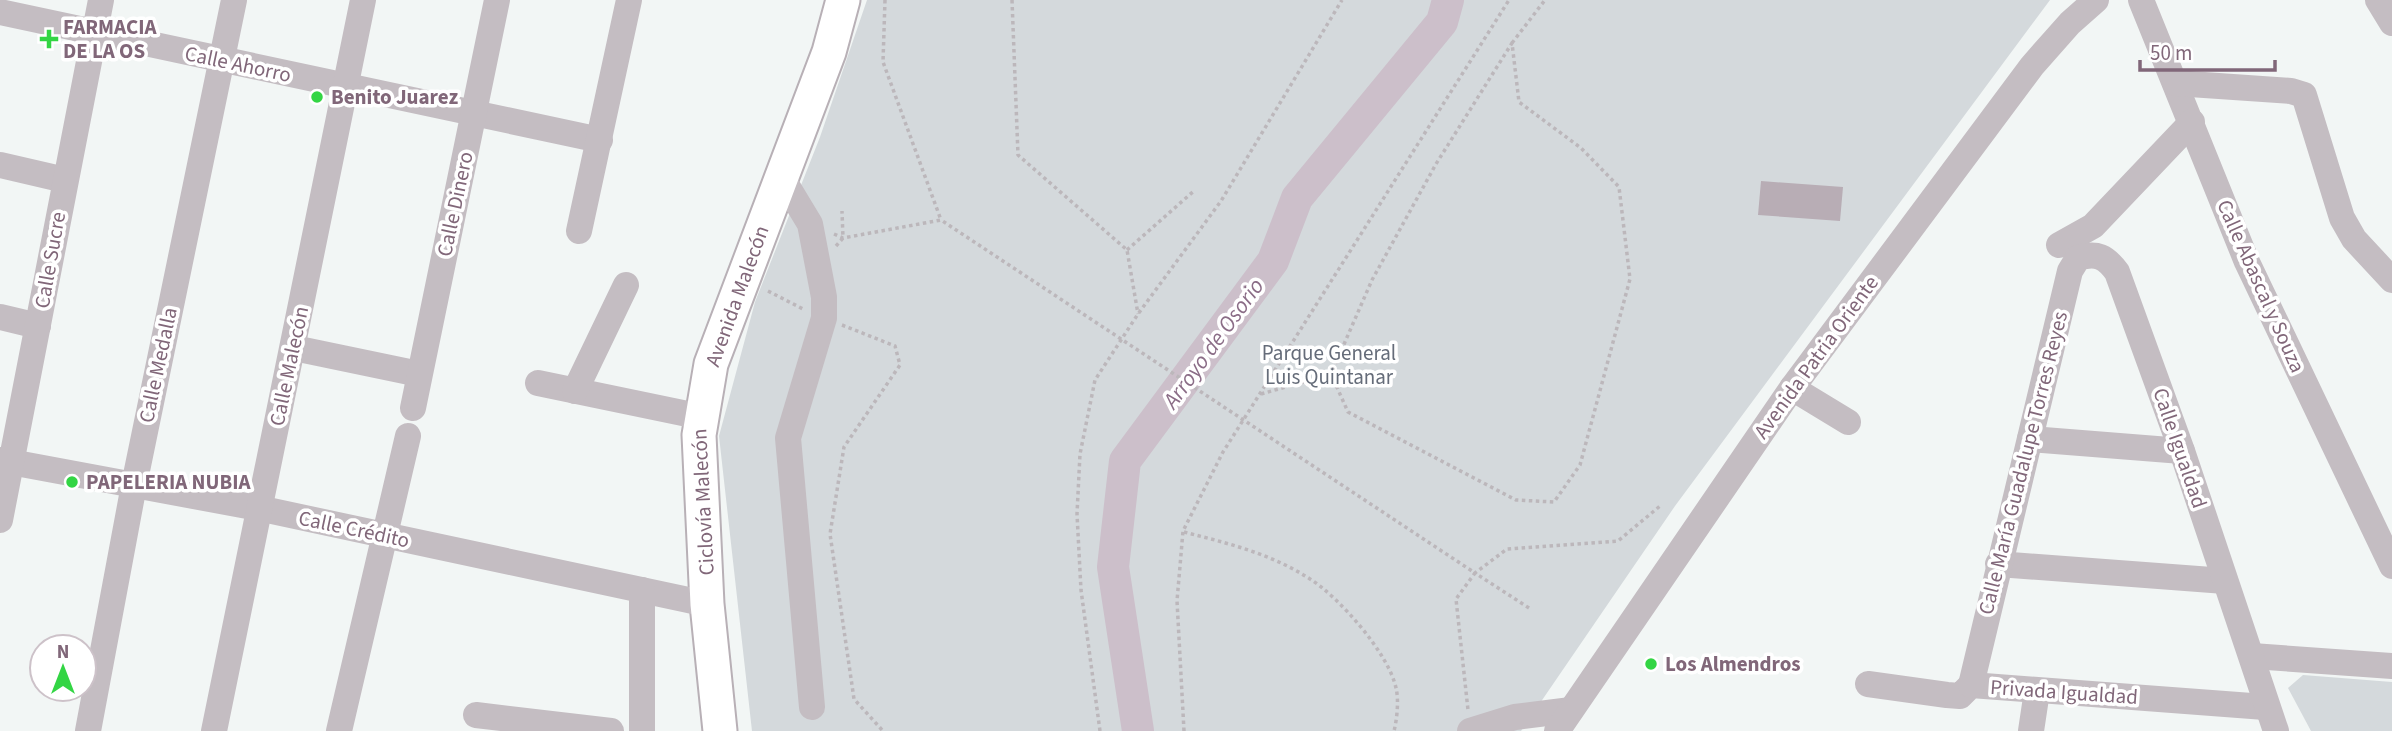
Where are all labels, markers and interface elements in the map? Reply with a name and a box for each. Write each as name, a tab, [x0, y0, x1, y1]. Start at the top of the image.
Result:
place label: FARMACIA DE LA OS	[63, 12, 157, 66]
scale bar	[2140, 28, 2275, 72]
marker: FARMACIA DE LA OS	[41, 31, 57, 47]
street label: Calle Ahorro	[182, 38, 294, 90]
text: 50 m	[2150, 38, 2192, 68]
place label: Benito Juarez	[331, 82, 458, 112]
marker: Benito Juarez	[309, 89, 325, 105]
street label: Calle Dinero	[429, 149, 481, 259]
street label: Calle Abascal y Souza	[2209, 195, 2313, 377]
street label: Calle Sucre	[27, 209, 73, 311]
street label: Avenida Malecón	[698, 221, 776, 371]
street label: Avenida Patria Oriente	[1746, 269, 1886, 445]
water label: Arroyo de Osorio	[1154, 271, 1272, 417]
street label: Calle Malecón	[262, 303, 316, 429]
street label: Calle Medalla	[131, 305, 185, 425]
street label: Calle María Guadalupe Torres Reyes	[1971, 308, 2075, 618]
park label: Parque General Luis Quintanar	[1262, 338, 1396, 392]
street label: Calle Igualdad	[2145, 384, 2215, 512]
street label: Ciclovía Malecón	[684, 428, 722, 576]
place label: PAPELERIA NUBIA	[86, 467, 251, 497]
marker: PAPELERIA NUBIA	[64, 474, 80, 490]
street label: Calle Crédito	[296, 503, 412, 555]
north arrow	[28, 633, 98, 703]
text: N	[57, 639, 69, 666]
place label: Los Almendros	[1665, 649, 1801, 679]
marker: Los Almendros	[1643, 656, 1659, 672]
street label: Privada Igualdad	[1989, 672, 2139, 712]

